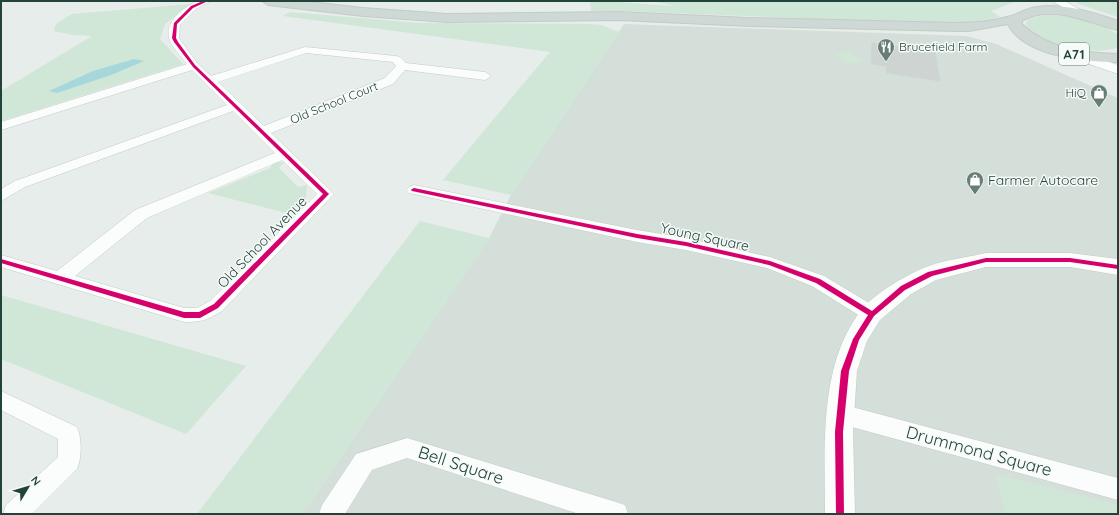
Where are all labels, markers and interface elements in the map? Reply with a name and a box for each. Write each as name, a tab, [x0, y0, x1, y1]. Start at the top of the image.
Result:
restaurant icon: Brucefield Farm	[876, 37, 896, 62]
place label: Brucefield Farm	[899, 39, 988, 54]
road number: A71	[1059, 43, 1089, 65]
street label: Old School Court	[288, 78, 380, 127]
shop icon: HiQ	[1089, 83, 1109, 108]
place label: HiQ	[1065, 85, 1087, 100]
shop icon: Farmer Autocare	[965, 170, 985, 195]
place label: Farmer Autocare	[988, 171, 1098, 189]
street label: Old School Avenue	[213, 192, 311, 292]
street label: Young Square	[659, 219, 751, 255]
street label: Drummond Square	[904, 421, 1054, 480]
street label: Bell Square	[416, 441, 507, 488]
north arrow	[8, 467, 48, 507]
text: N	[28, 473, 44, 488]

